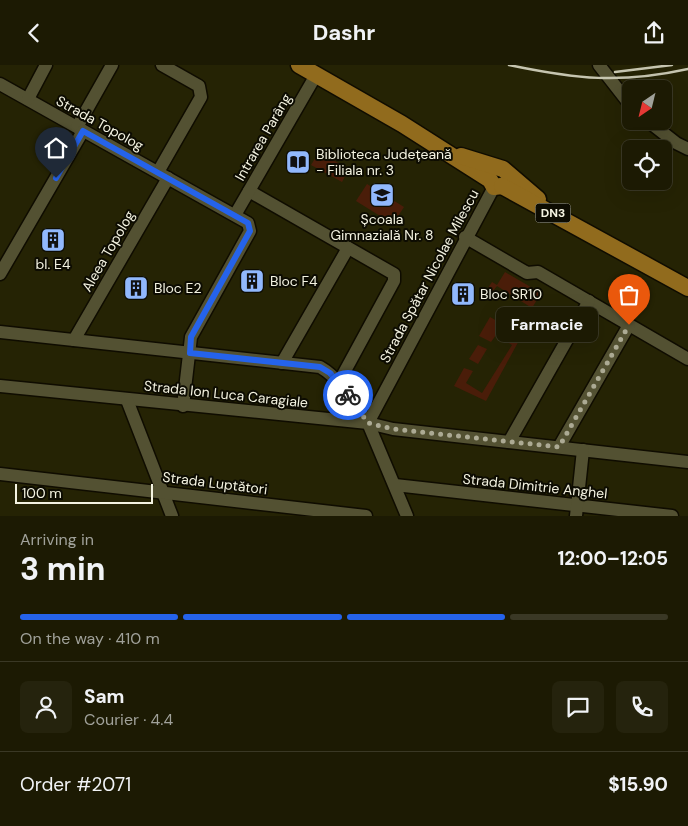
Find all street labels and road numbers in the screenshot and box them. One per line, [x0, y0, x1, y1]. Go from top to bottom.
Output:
street label: Intrarea Parâng [231, 90, 295, 184]
street label: Strada Topolog [53, 92, 147, 155]
street label: Strada Spătar Nicolae Milescu [376, 186, 482, 366]
road number: DN3 [536, 203, 570, 223]
street label: Aleea Topolog [78, 207, 139, 295]
street label: Strada Ion Luca Caragiale [143, 376, 309, 412]
street label: Strada Luptători [162, 468, 268, 498]
street label: Strada Dimitrie Anghel [462, 469, 608, 503]

